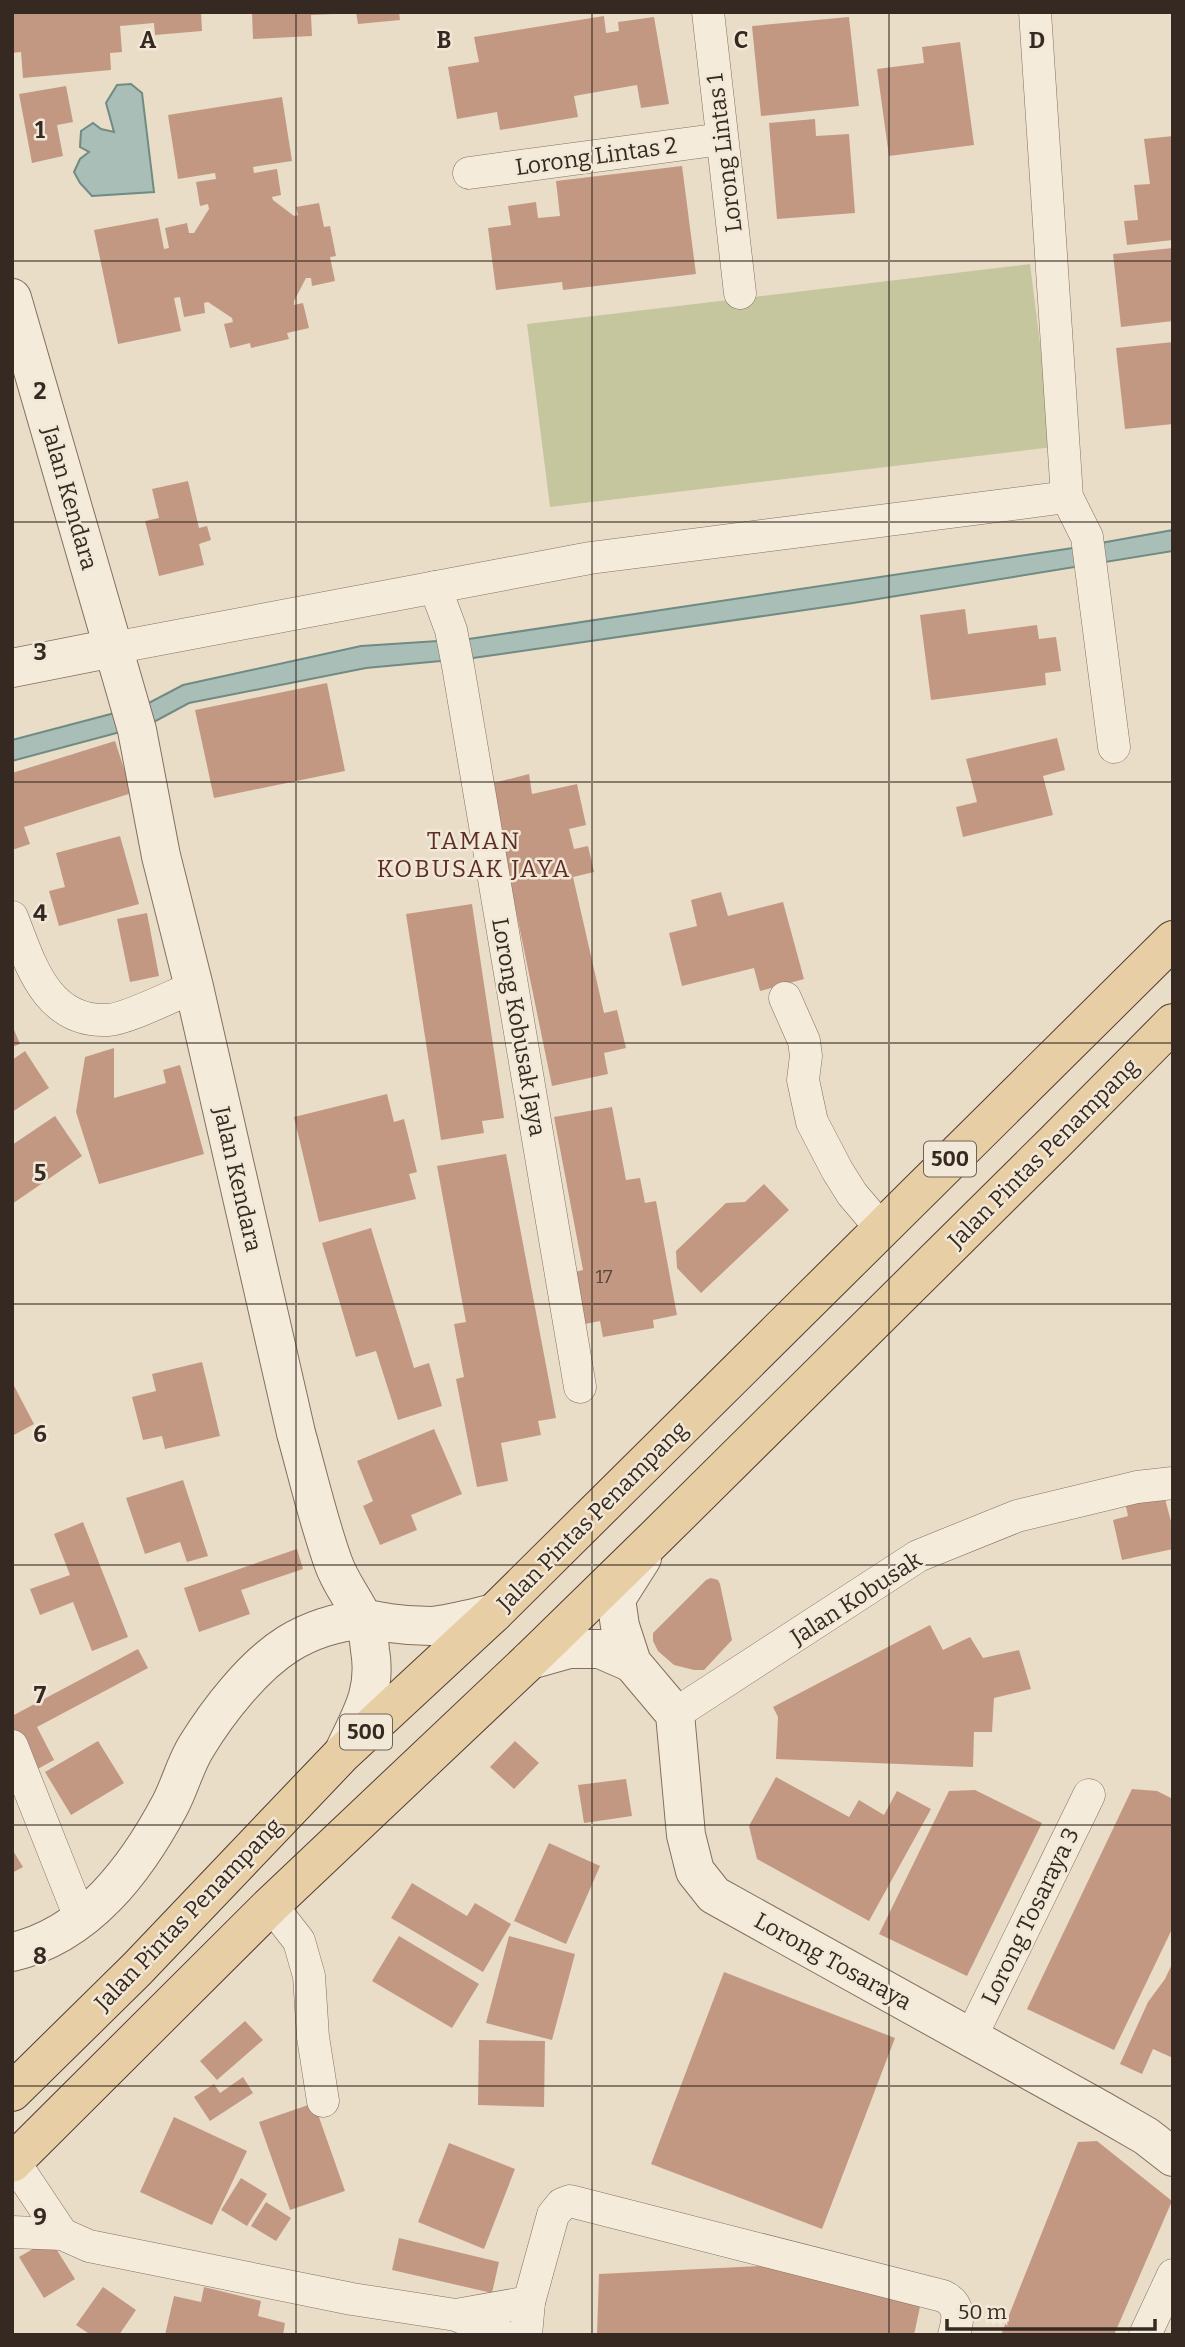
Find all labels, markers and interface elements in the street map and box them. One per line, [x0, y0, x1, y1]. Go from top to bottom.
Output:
text: A [140, 26, 157, 54]
text: B [437, 26, 451, 54]
text: C [734, 26, 748, 54]
text: D [1029, 26, 1045, 54]
street label: Lorong Lintas 1 [700, 71, 748, 234]
text: 1 [35, 116, 45, 144]
street label: Lorong Lintas 2 [513, 131, 679, 181]
text: 2 [34, 377, 47, 405]
street label: Jalan Kendara [36, 422, 104, 573]
text: 3 [33, 638, 47, 666]
district label: TAMAN KOBUSAK JAYA [377, 827, 571, 883]
text: 4 [33, 899, 47, 927]
street label: Lorong Kobusak Jaya [486, 916, 552, 1139]
street label: Jalan Pintas Penampang [941, 1052, 1144, 1255]
street label: Jalan Kendara [207, 1103, 268, 1255]
road number: 500 [924, 1142, 976, 1176]
text: 5 [34, 1159, 46, 1187]
house number: 17 [595, 1265, 613, 1288]
street label: Jalan Pintas Penampang [490, 1415, 693, 1618]
text: 6 [33, 1420, 47, 1448]
street label: Jalan Kobusak [784, 1545, 927, 1651]
text: 7 [34, 1681, 47, 1709]
road number: 500 [340, 1714, 392, 1750]
street label: Jalan Pintas Penampang [88, 1812, 288, 2017]
street label: Lorong Tosaraya 3 [975, 1823, 1085, 2009]
street label: Lorong Tosaraya [750, 1906, 917, 2016]
text: 8 [33, 1942, 47, 1970]
text: 9 [33, 2203, 47, 2231]
scale bar [947, 2288, 1155, 2332]
text: 50 m [958, 2299, 1007, 2325]

